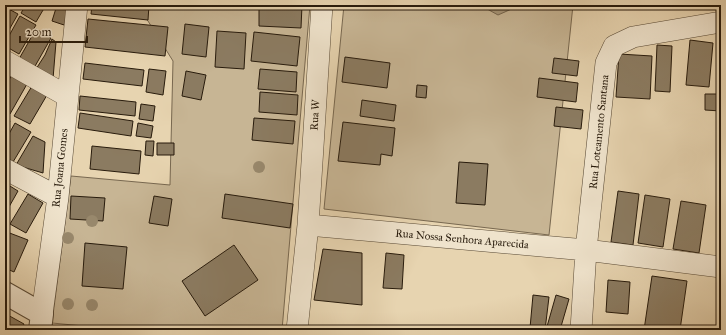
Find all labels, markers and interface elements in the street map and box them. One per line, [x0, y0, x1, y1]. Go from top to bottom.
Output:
scale bar [20, 18, 87, 44]
text: 20 m [26, 25, 52, 39]
street label: Rua Loteamento Santana [587, 74, 612, 190]
street label: Rua W [307, 99, 323, 131]
street label: Rua Joana Gomes [49, 128, 72, 208]
street label: Rua Nossa Senhora Aparecida [395, 227, 530, 251]

